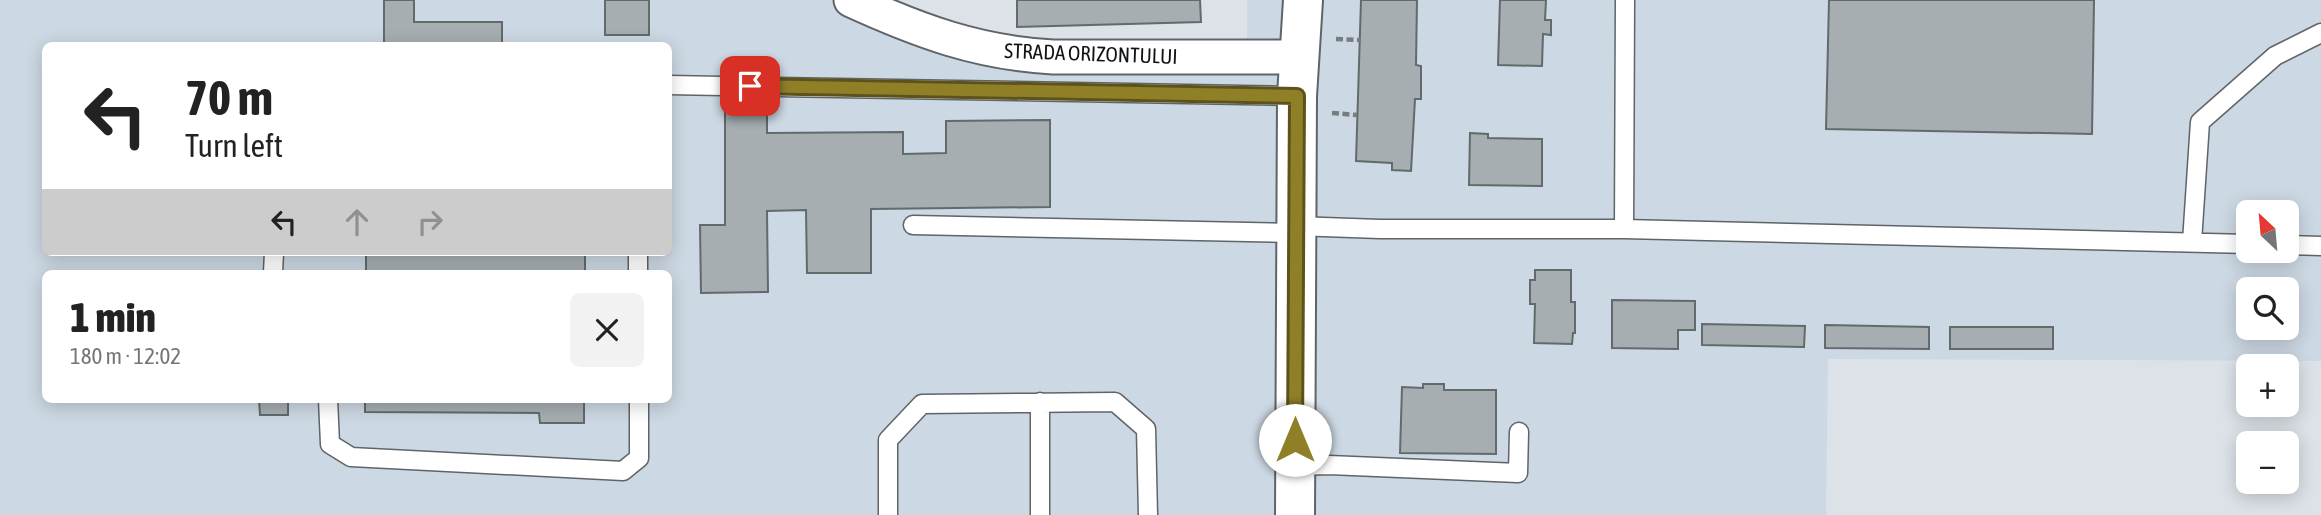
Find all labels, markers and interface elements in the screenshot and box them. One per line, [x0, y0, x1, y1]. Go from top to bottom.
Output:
street label: STRADA ORIZONTULUI [1004, 38, 1178, 68]
pin [720, 56, 780, 116]
icon: arrive [731, 67, 769, 105]
text: 70 m [185, 69, 273, 125]
icon: left [70, 70, 161, 161]
text: Turn left [185, 127, 283, 164]
north arrow [2236, 200, 2300, 262]
map controls [2236, 200, 2299, 494]
icon: left [265, 203, 303, 241]
icon: ahead [338, 203, 376, 241]
icon: right [411, 203, 449, 241]
button: search [2236, 277, 2299, 340]
text: 1 min [70, 293, 156, 341]
button: close [570, 293, 644, 367]
text: 180 m · 12:02 [70, 343, 181, 369]
button: + [2236, 354, 2299, 417]
position arrow [1258, 403, 1332, 477]
button: − [2236, 431, 2299, 494]

